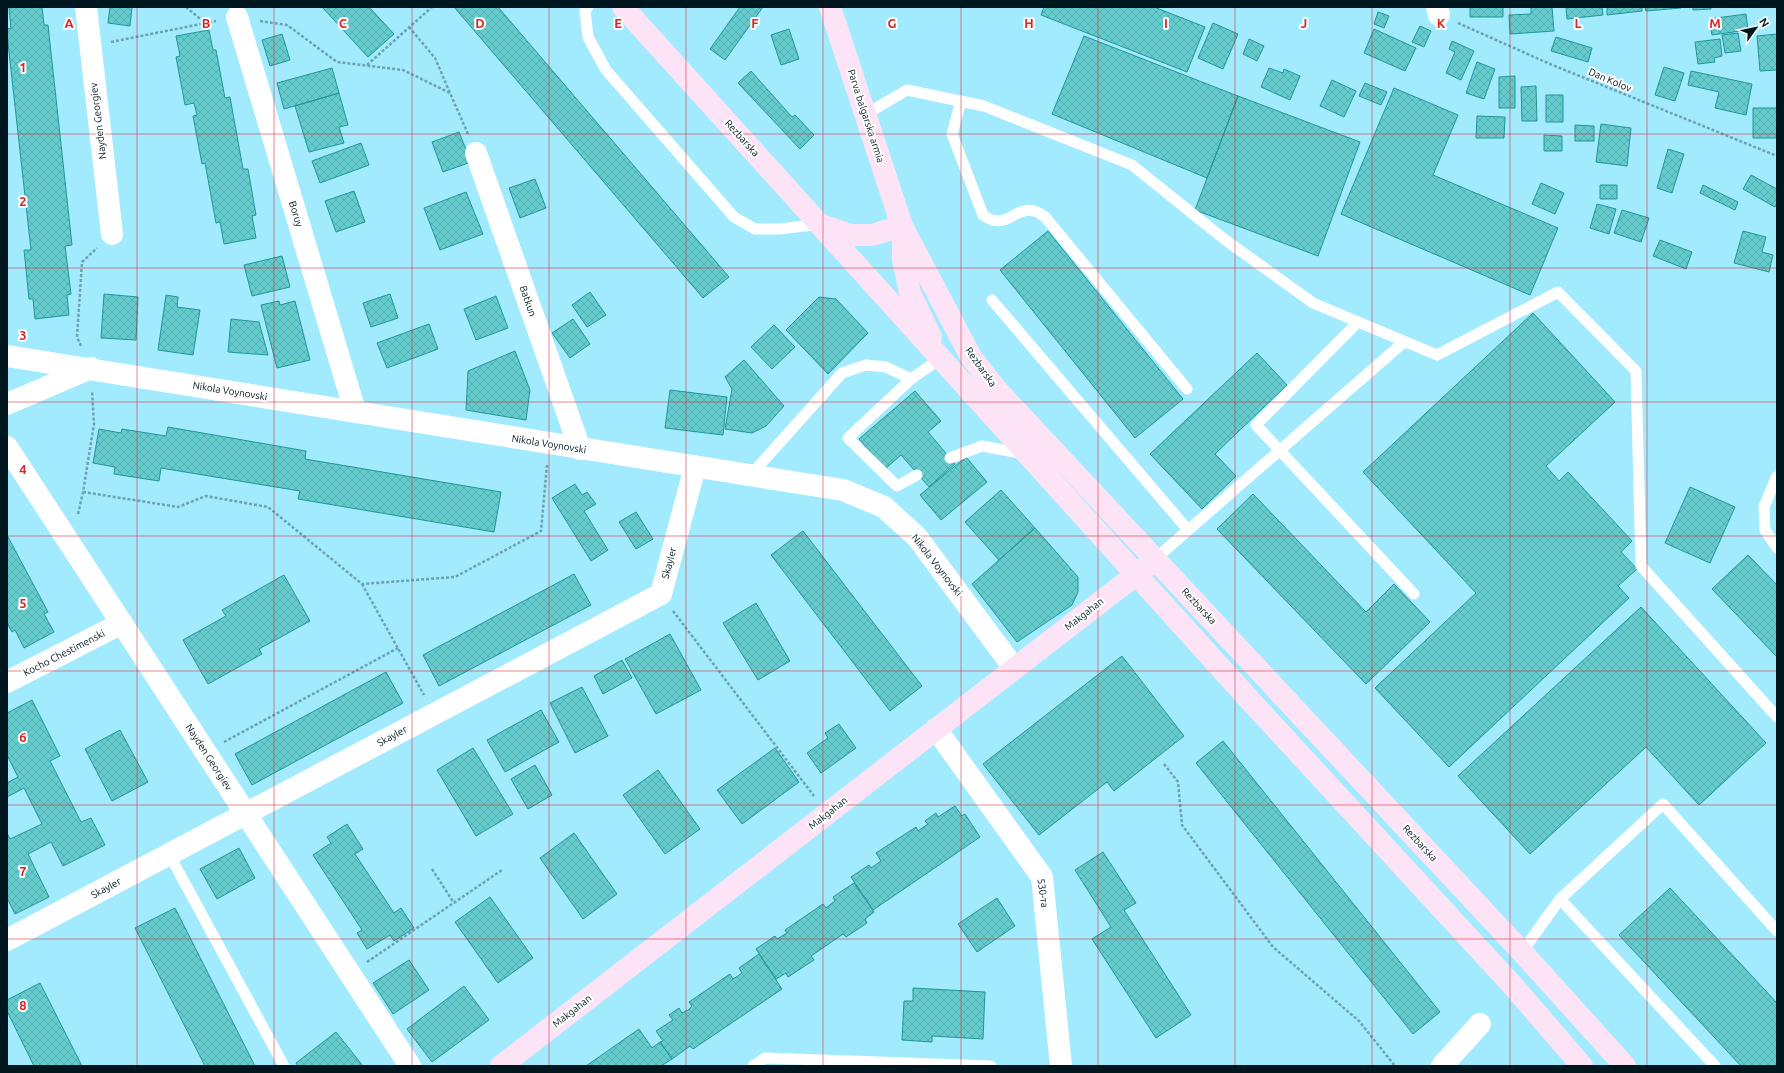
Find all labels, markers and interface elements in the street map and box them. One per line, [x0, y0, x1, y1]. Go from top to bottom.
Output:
north arrow [1736, 8, 1776, 48]
text: A [64, 16, 74, 30]
text: B [202, 16, 211, 30]
text: C [339, 16, 348, 30]
text: D [475, 16, 485, 30]
text: E [614, 16, 622, 30]
text: F [751, 16, 759, 30]
text: G [888, 16, 897, 30]
text: H [1024, 16, 1034, 30]
text: I [1164, 16, 1168, 30]
text: J [1301, 16, 1307, 30]
text: K [1437, 16, 1446, 30]
text: L [1574, 16, 1582, 30]
text: M [1709, 16, 1721, 30]
text: N [1757, 16, 1772, 29]
text: 1 [19, 60, 27, 74]
street label: Dan Kolov [1587, 66, 1633, 94]
street label: Parva balgarska armia [846, 68, 886, 164]
street label: Nayden Georgiev [88, 82, 108, 160]
street label: Rezbarska [723, 117, 761, 159]
text: 2 [19, 194, 27, 208]
street label: Boruy [287, 200, 305, 228]
street label: Batkun [518, 284, 538, 318]
text: 3 [19, 328, 27, 342]
street label: Rezbarska [963, 345, 999, 389]
street label: Nikola Voynovski [192, 380, 268, 402]
street label: Nikola Voynovski [511, 433, 587, 455]
text: 4 [19, 462, 27, 476]
street label: Nikola Voynovski [910, 532, 964, 598]
street label: Skayler [660, 546, 679, 580]
street label: Rezbarska [1179, 586, 1219, 626]
street label: Makgahan [1062, 595, 1106, 633]
text: 5 [19, 596, 27, 610]
street label: Kocho Chestimenski [21, 628, 107, 678]
street label: Nayden Georgiev [183, 722, 235, 792]
street label: Skayler [375, 723, 409, 748]
text: 6 [19, 730, 27, 744]
street label: Makgahan [806, 794, 850, 832]
street label: Rezbarska [1400, 823, 1440, 863]
text: 7 [19, 864, 27, 878]
street label: Skayler [89, 875, 123, 900]
street label: 530-та [1036, 878, 1050, 908]
street label: Makgahan [550, 992, 594, 1030]
text: 8 [19, 998, 27, 1012]

